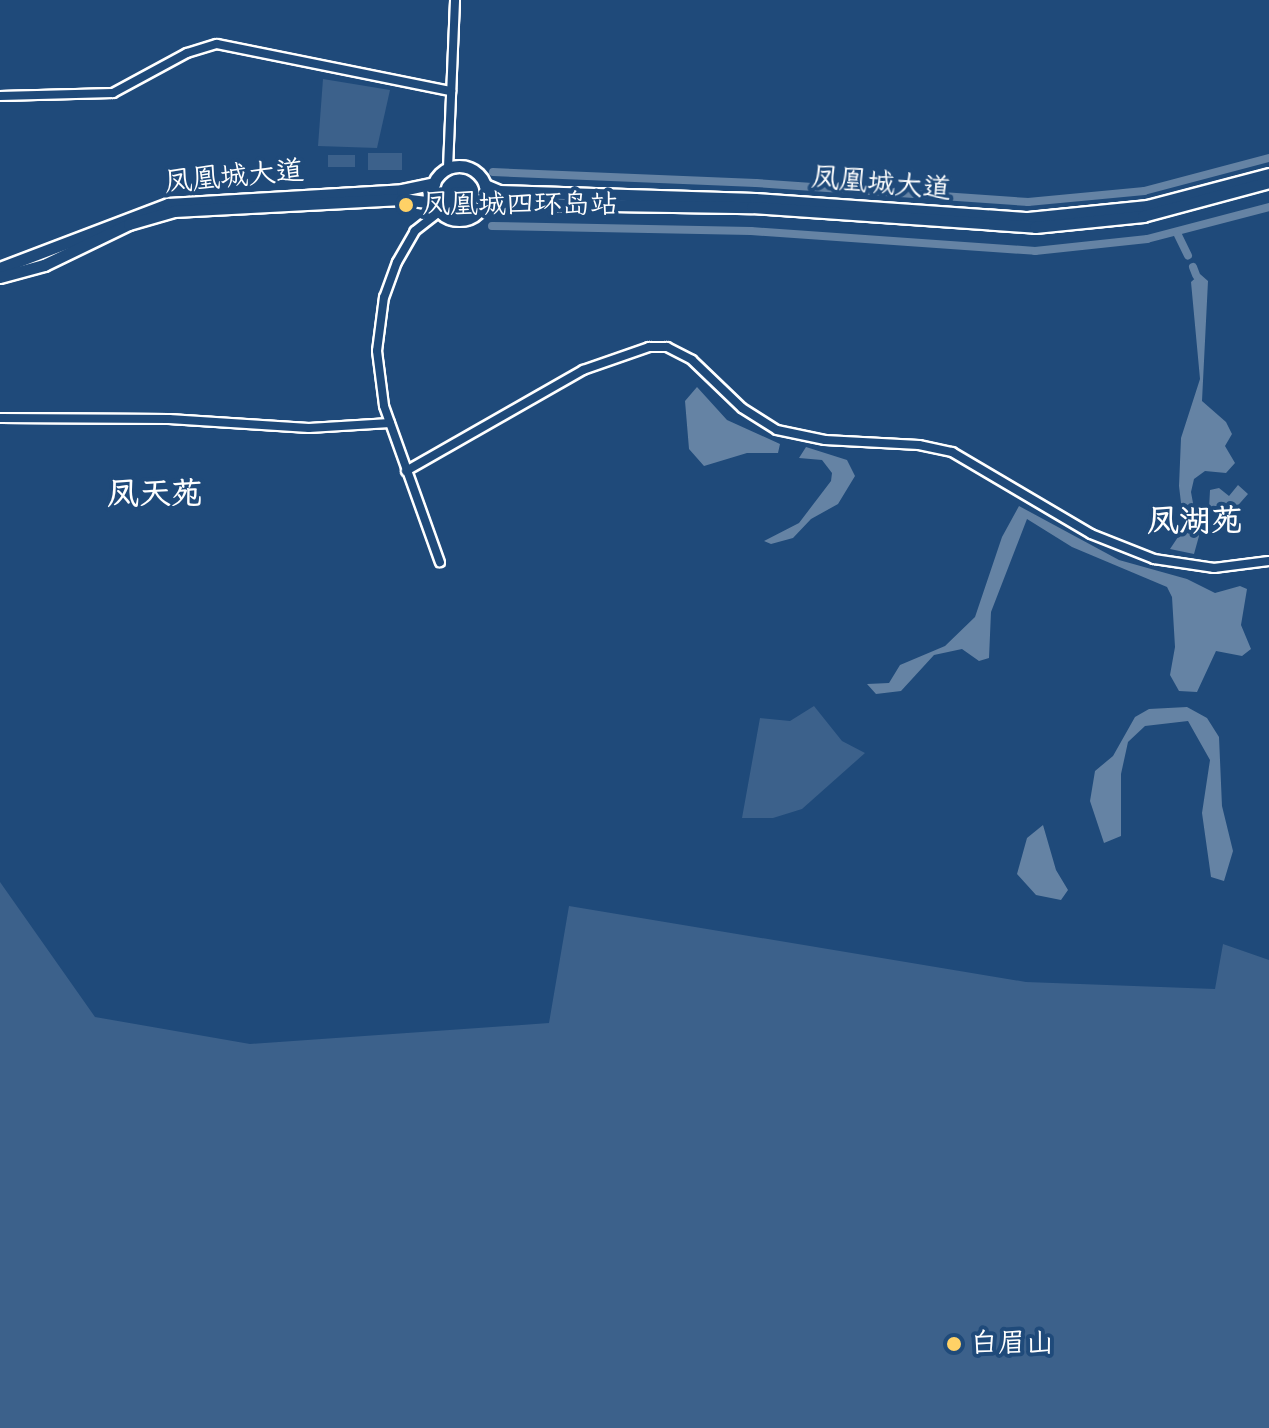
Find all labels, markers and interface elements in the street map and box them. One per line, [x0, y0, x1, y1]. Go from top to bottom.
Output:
street label: 凤凰城大道 [163, 154, 305, 200]
street label: 凤凰城大道 [810, 161, 952, 207]
place label: 凤凰城四环岛站 [422, 188, 618, 222]
marker: 凤凰城四环岛站 [397, 196, 415, 214]
district label: 凤天苑 [107, 475, 203, 513]
district label: 凤湖苑 [1147, 502, 1243, 540]
place label: 白眉山 [970, 1327, 1054, 1361]
marker: 白眉山 [945, 1335, 963, 1353]

